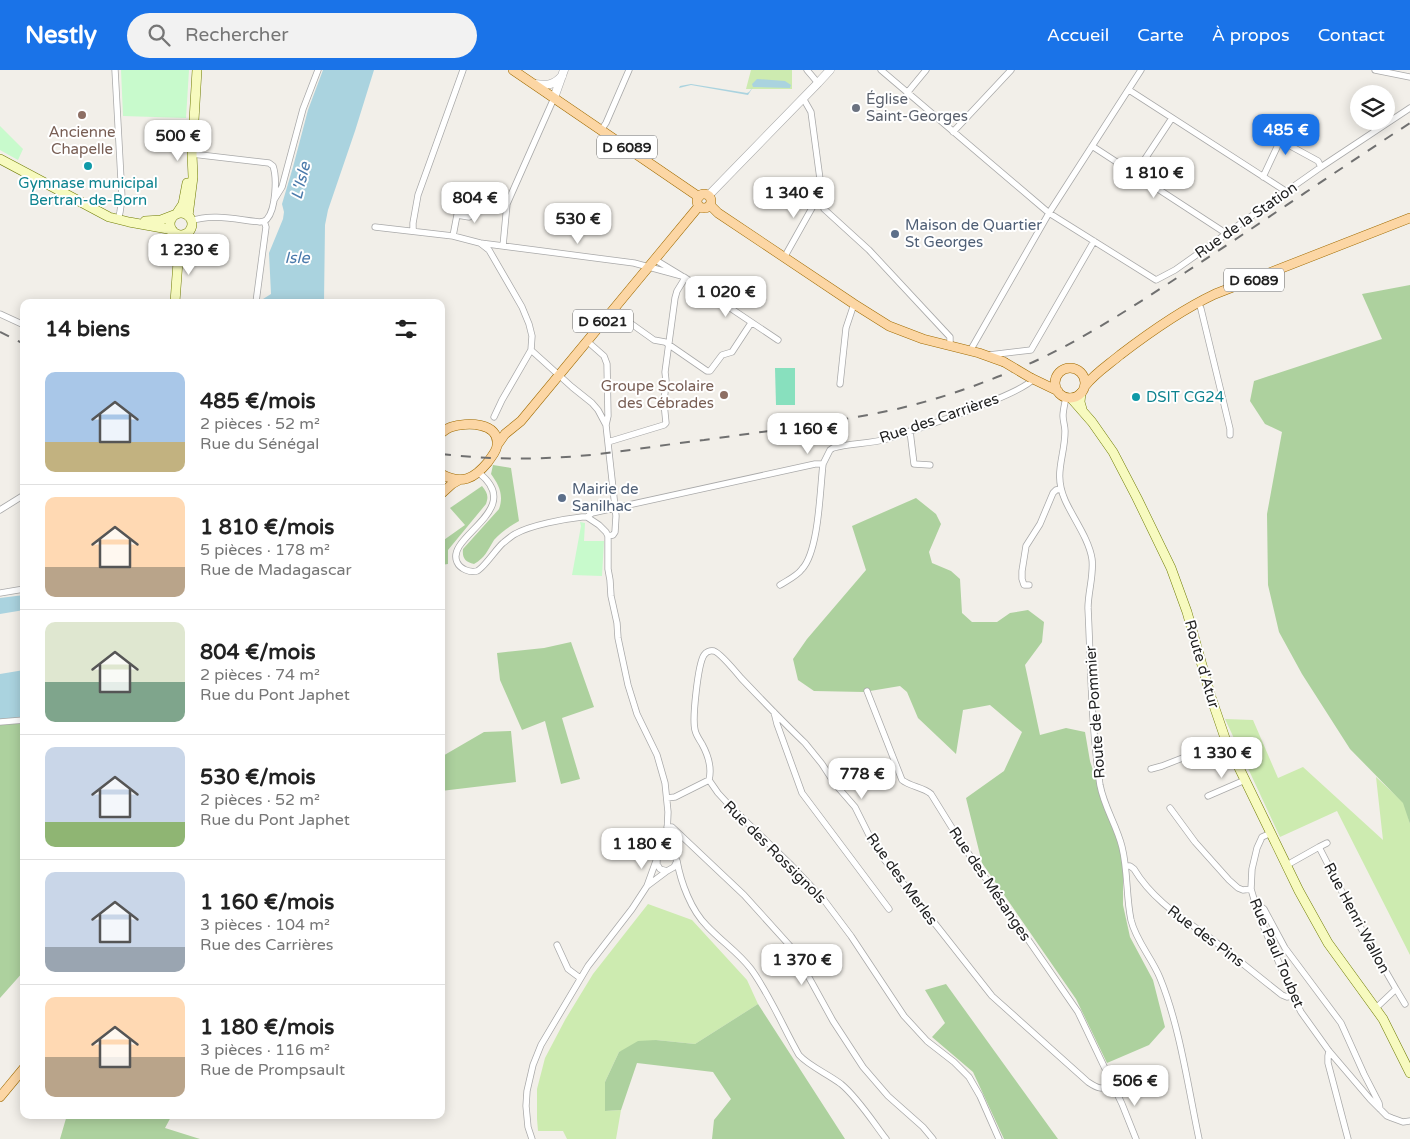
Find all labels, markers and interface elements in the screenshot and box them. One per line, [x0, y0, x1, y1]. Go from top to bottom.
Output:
search box [127, 13, 477, 58]
text: Nestly [25, 21, 97, 50]
icon: search [145, 21, 173, 49]
text: Rechercher [185, 24, 288, 46]
text: Accueil [1047, 24, 1109, 46]
text: Carte [1137, 24, 1184, 46]
text: À propos [1212, 24, 1290, 46]
text: Contact [1318, 24, 1385, 46]
map controls [1350, 85, 1395, 130]
button: layers [1350, 85, 1395, 130]
place label: Église Saint-Georges [866, 90, 968, 125]
marker: Église Saint-Georges [850, 102, 862, 114]
marker: Ancienne Chapelle [76, 109, 88, 121]
pin: 485 € [1251, 114, 1321, 156]
pin: 500 € [143, 119, 213, 162]
text: 485 € [1263, 120, 1309, 140]
place label: Ancienne Chapelle [48, 123, 116, 158]
text: 500 € [155, 126, 201, 146]
road number: D 6089 [597, 136, 657, 158]
pin: 1 810 € [1108, 156, 1200, 199]
water label: L'Isle [287, 159, 316, 202]
marker: Gymnase municipal Bertran-de-Born [82, 160, 94, 172]
text: 1 810 € [1124, 163, 1184, 183]
place label: Gymnase municipal Bertran-de-Born [18, 174, 158, 209]
pin: 1 340 € [748, 176, 840, 219]
street label: Rue de la Station [1191, 178, 1301, 262]
pin: 804 € [440, 182, 510, 224]
text: 1 340 € [764, 183, 824, 203]
text: 804 € [452, 188, 498, 208]
pin: 530 € [543, 202, 613, 245]
text: 530 € [555, 209, 601, 229]
place label: Maison de Quartier St Georges [905, 216, 1042, 251]
marker: Maison de Quartier St Georges [889, 228, 901, 240]
pin: 1 230 € [143, 234, 235, 276]
text: 1 230 € [159, 240, 219, 260]
water label: Isle [284, 248, 310, 268]
road number: D 6089 [1224, 268, 1284, 292]
pin: 1 020 € [680, 276, 772, 318]
text: 1 020 € [696, 282, 756, 302]
road number: D 6021 [573, 310, 633, 332]
icon: filters [392, 315, 420, 343]
text: 14 biens [45, 317, 130, 342]
place label: Groupe Scolaire des Cébrades [601, 377, 714, 412]
place label: DSIT CG24 [1146, 388, 1224, 406]
text: 485 €/mois [200, 389, 316, 414]
marker: Groupe Scolaire des Cébrades [718, 389, 730, 401]
street label: Rue des Carrières [877, 389, 1001, 447]
marker: DSIT CG24 [1130, 391, 1142, 403]
icon: home [85, 392, 145, 452]
pin: 1 160 € [762, 412, 854, 455]
text: 2 pièces · 52 m² [200, 414, 320, 434]
text: 1 160 € [778, 419, 838, 439]
text: Rue du Sénégal [200, 434, 319, 454]
place label: Mairie de Sanilhac [572, 480, 638, 515]
marker: Mairie de Sanilhac [556, 492, 568, 504]
text: 1 810 €/mois [200, 515, 334, 540]
icon: home [85, 517, 145, 577]
text: 5 pièces · 178 m² [200, 540, 330, 560]
text: Rue de Madagascar [200, 560, 352, 580]
street label: Route d'Atur [1181, 618, 1223, 711]
text: 804 €/mois [200, 640, 316, 665]
icon: home [85, 642, 145, 702]
street label: Route de Pommier [1081, 645, 1109, 779]
text: 2 pièces · 74 m² [200, 665, 320, 685]
text: Rue du Pont Japhet [200, 685, 350, 705]
pin: 1 330 € [1176, 736, 1268, 779]
text: 1 330 € [1192, 743, 1252, 763]
pin: 778 € [827, 758, 897, 800]
text: 778 € [839, 764, 885, 784]
text: 530 €/mois [200, 765, 316, 790]
icon: home [85, 767, 145, 827]
text: 2 pièces · 52 m² [200, 790, 320, 810]
street label: Rue des Rossignols [720, 797, 830, 907]
text: Rue du Pont Japhet [200, 810, 350, 830]
street label: Rue des Mésanges [945, 823, 1035, 945]
pin: 1 180 € [596, 828, 688, 870]
street label: Rue des Merles [863, 830, 941, 928]
text: 1 180 € [612, 834, 672, 854]
street label: Rue Henri Wallon [1320, 859, 1394, 977]
text: 1 160 €/mois [200, 890, 334, 915]
icon: home [85, 892, 145, 952]
street label: Rue Paul Toubet [1246, 896, 1308, 1011]
street label: Rue des Pins [1164, 901, 1248, 971]
text: 3 pièces · 104 m² [200, 915, 330, 935]
text: Rue des Carrières [200, 935, 333, 955]
pin: 1 370 € [756, 944, 848, 986]
text: 1 370 € [772, 950, 832, 970]
text: 1 180 €/mois [200, 1015, 334, 1040]
icon: home [85, 1017, 145, 1077]
text: 3 pièces · 116 m² [200, 1040, 330, 1060]
text: Rue de Prompsault [200, 1060, 345, 1080]
pin: 506 € [1100, 1064, 1170, 1107]
text: 506 € [1112, 1071, 1158, 1091]

